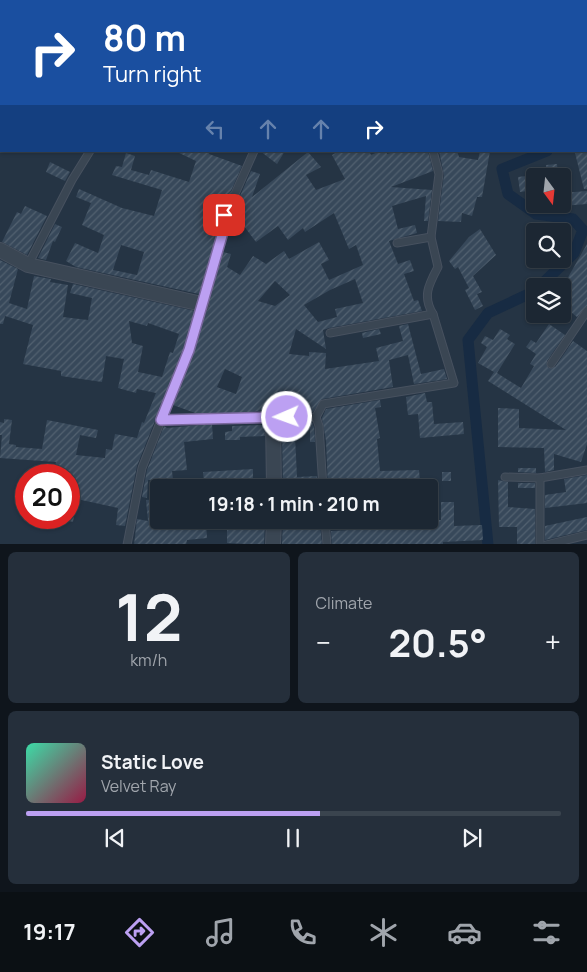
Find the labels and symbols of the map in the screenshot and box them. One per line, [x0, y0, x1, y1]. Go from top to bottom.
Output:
north arrow [526, 168, 571, 212]
pin [203, 194, 245, 236]
position arrow [260, 390, 312, 442]
speed limit sign: 20 [15, 464, 80, 529]

